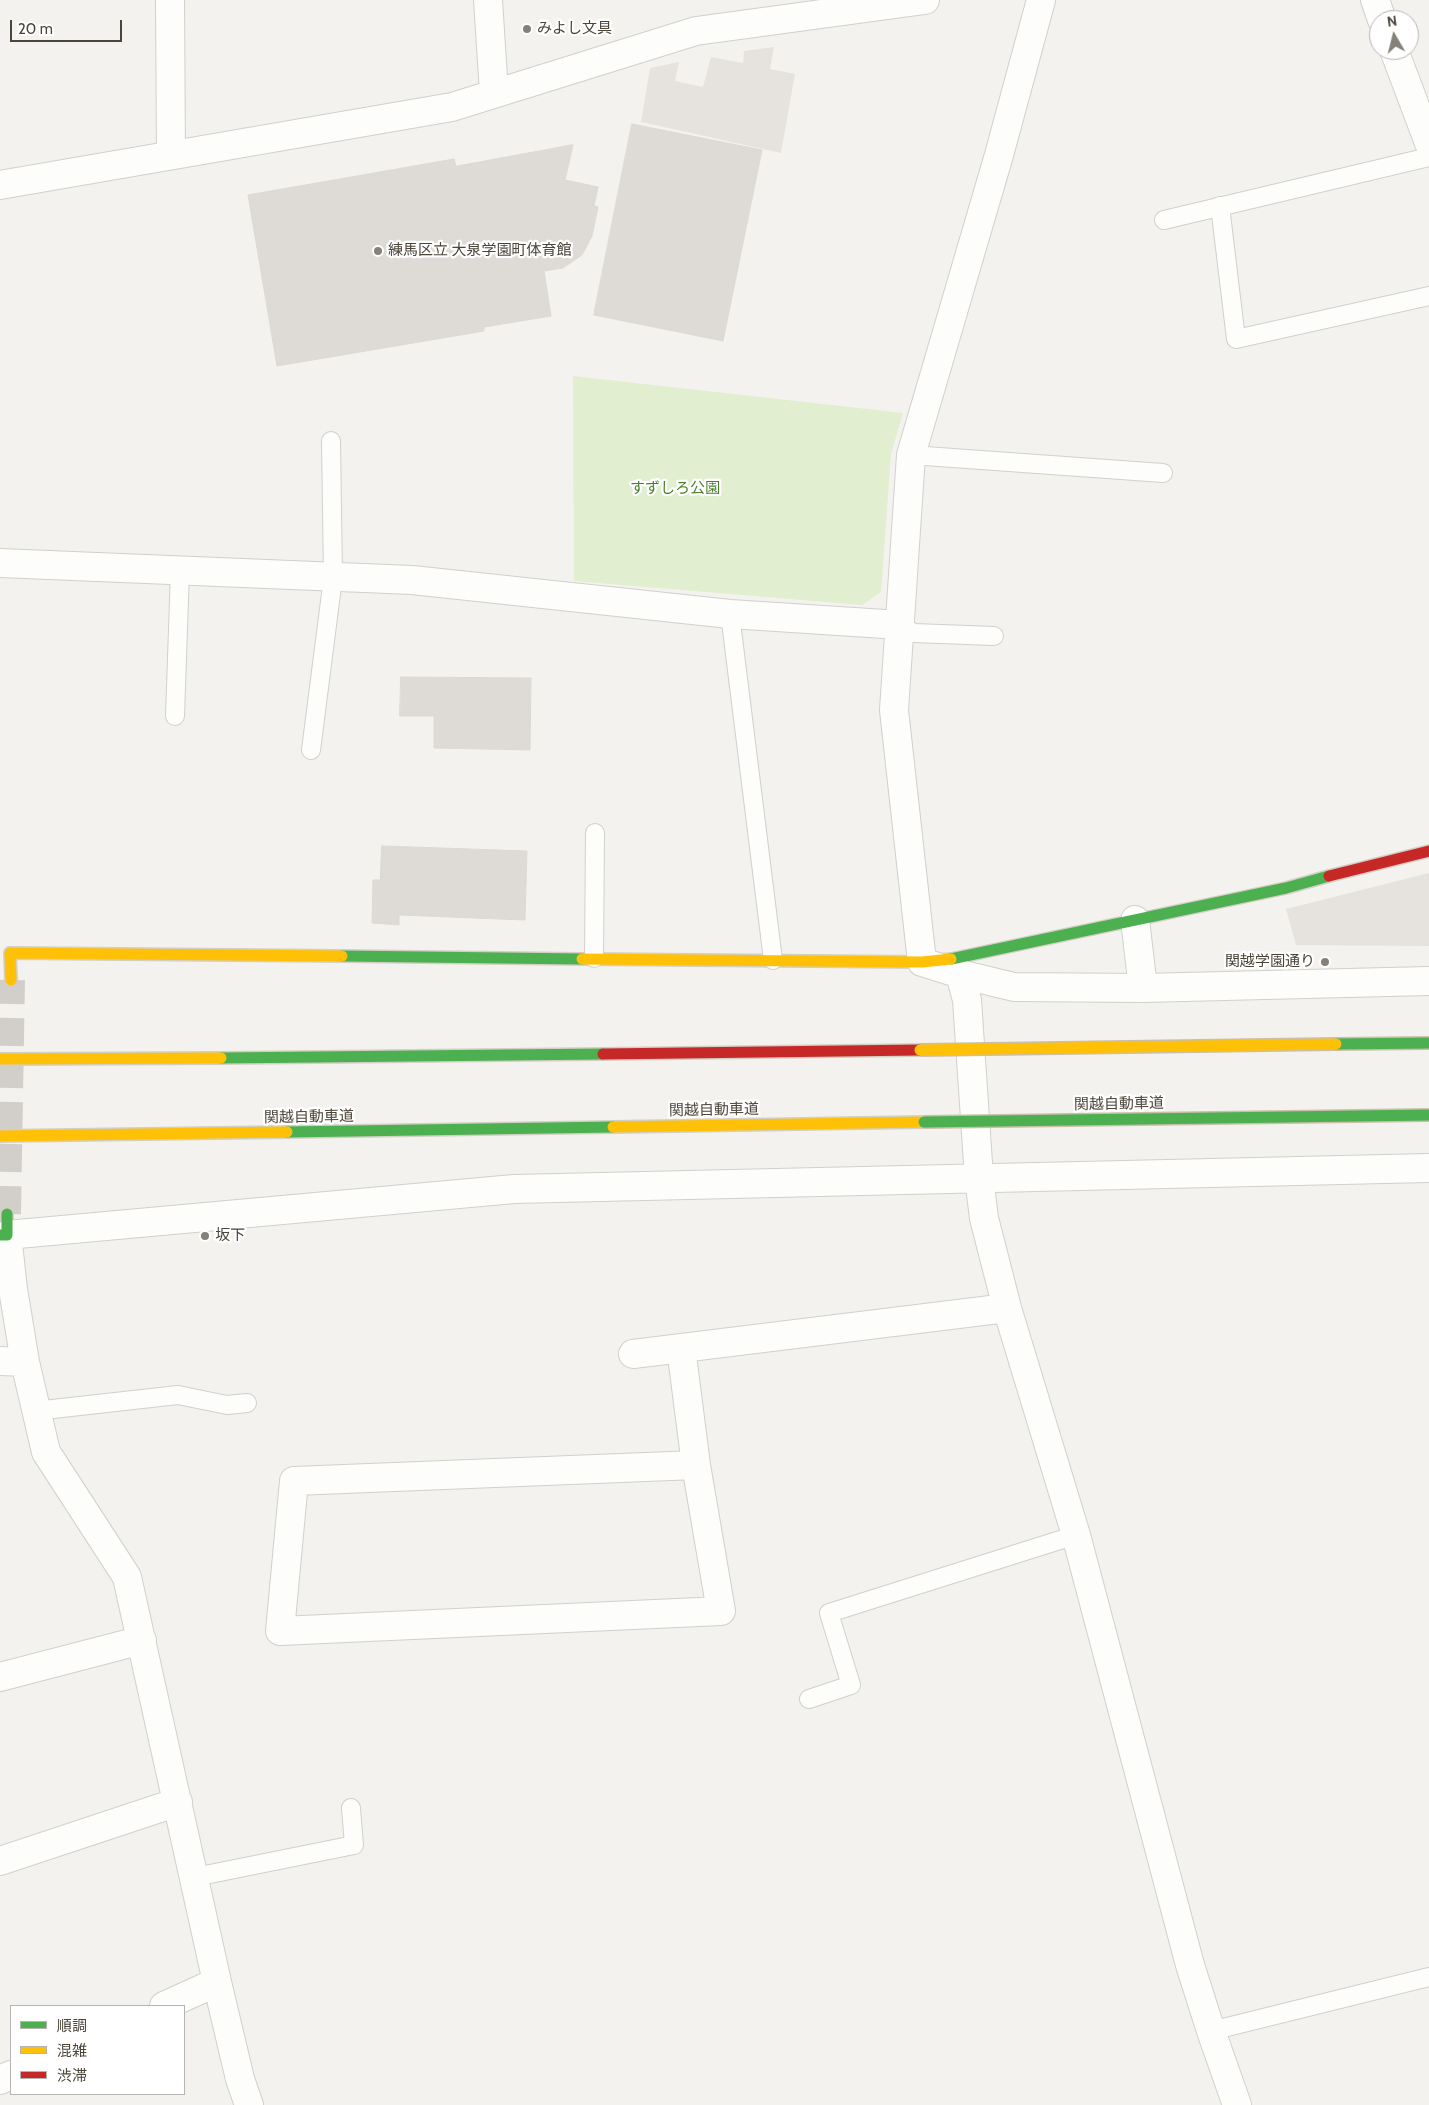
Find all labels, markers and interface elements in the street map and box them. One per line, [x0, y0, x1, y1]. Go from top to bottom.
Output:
scale bar [12, 10, 125, 42]
north arrow [1369, 10, 1419, 60]
text: N [1386, 12, 1398, 31]
text: 20 m [18, 20, 53, 38]
place label: みよし文具 [537, 20, 612, 38]
marker: みよし文具 [521, 23, 533, 35]
place label: 練馬区立 大泉学園町体育館 [388, 242, 571, 260]
marker: 練馬区立 大泉学園町体育館 [372, 245, 384, 257]
park label: すずしろ公園 [630, 480, 720, 498]
place label: 関越学園通り [1225, 953, 1315, 971]
marker: 関越学園通り [1319, 956, 1331, 968]
street label: 関越自動車道 [1074, 1094, 1164, 1114]
street label: 関越自動車道 [669, 1100, 759, 1120]
street label: 関越自動車道 [264, 1107, 354, 1127]
place label: 坂下 [215, 1227, 245, 1245]
marker: 坂下 [199, 1230, 211, 1242]
legend [10, 2005, 185, 2095]
text: 順調 [57, 2017, 87, 2035]
text: 混雑 [57, 2042, 87, 2060]
text: 渋滞 [57, 2067, 87, 2085]

